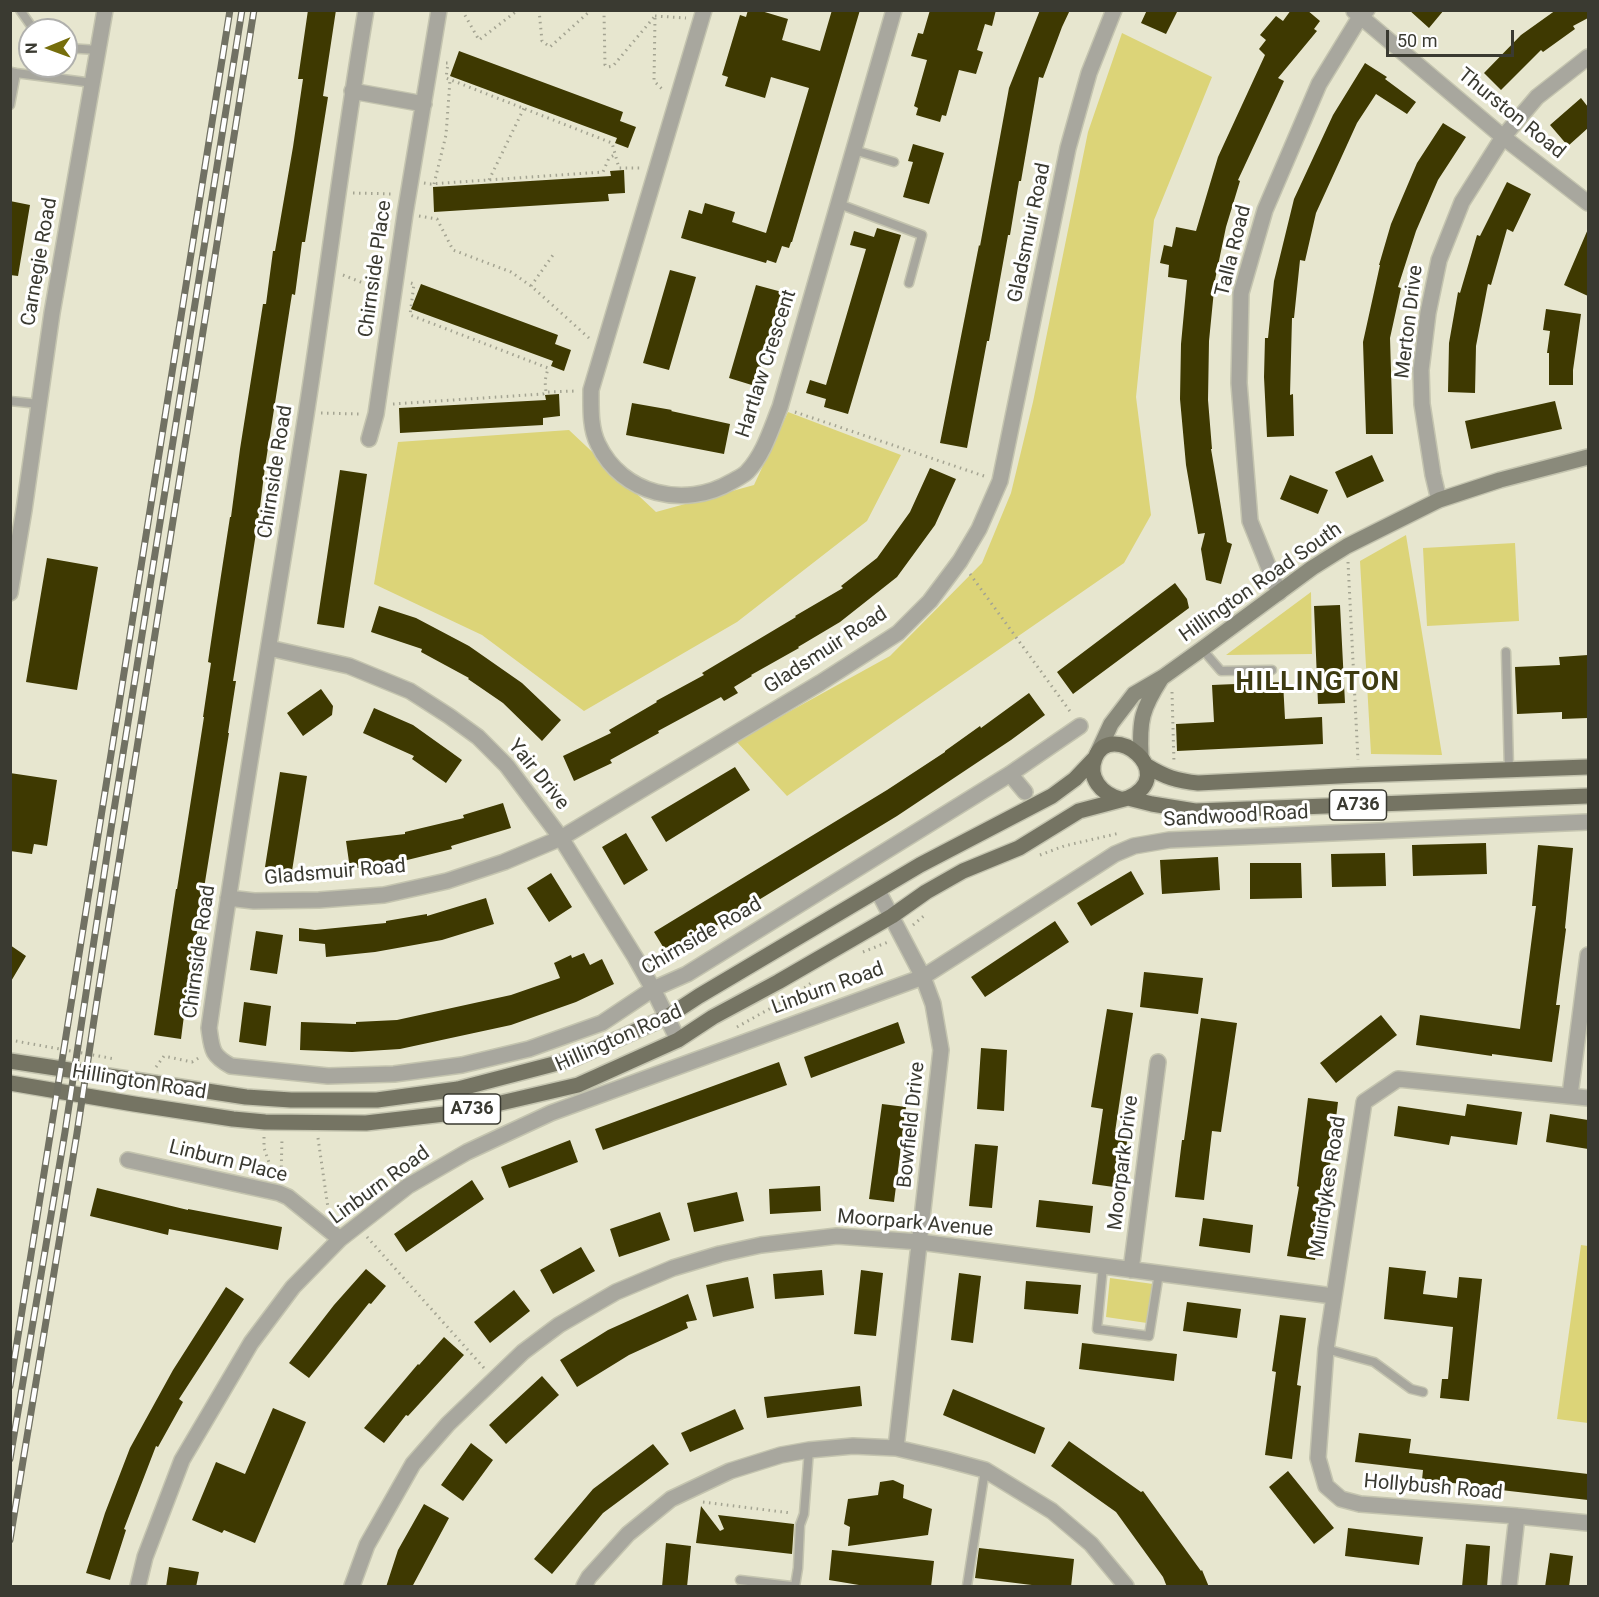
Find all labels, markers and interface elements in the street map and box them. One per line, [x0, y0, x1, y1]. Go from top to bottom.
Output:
north arrow [18, 18, 78, 78]
scale bar [1389, 18, 1516, 56]
text: 50 m [1397, 30, 1437, 51]
text: N [22, 42, 41, 54]
street label: Thurston Road [1453, 64, 1569, 164]
street label: Gladsmuir Road [1003, 161, 1057, 305]
street label: Carnegie Road [17, 196, 63, 328]
street label: Chirnside Place [355, 199, 397, 339]
street label: Talla Road [1211, 203, 1257, 299]
street label: Merton Drive [1391, 264, 1429, 380]
street label: Hartlaw Crescent [732, 287, 802, 441]
street label: Chirnside Road [254, 404, 298, 540]
street label: Hillington Road South [1175, 518, 1347, 648]
street label: Gladsmuir Road [760, 602, 892, 700]
district label: HILLINGTON [1236, 667, 1400, 699]
street label: Yair Drive [502, 735, 574, 815]
road number: A736 [1330, 790, 1386, 820]
street label: Sandwood Road [1163, 801, 1309, 833]
street label: Gladsmuir Road [263, 855, 407, 891]
street label: Chirnside Road [179, 884, 221, 1020]
street label: Chirnside Road [638, 893, 766, 981]
street label: Linburn Road [769, 958, 887, 1020]
street label: Hillington Road [552, 1000, 686, 1078]
street label: Hillington Road [70, 1061, 208, 1105]
street label: Bowfield Drive [893, 1061, 931, 1189]
road number: A736 [444, 1094, 500, 1124]
street label: Moorpark Drive [1104, 1094, 1144, 1232]
street label: Muirdykes Road [1306, 1115, 1352, 1259]
street label: Linburn Place [166, 1136, 290, 1188]
street label: Linburn Road [325, 1142, 435, 1230]
street label: Moorpark Avenue [836, 1205, 994, 1243]
street label: Hollybush Road [1363, 1470, 1503, 1506]

